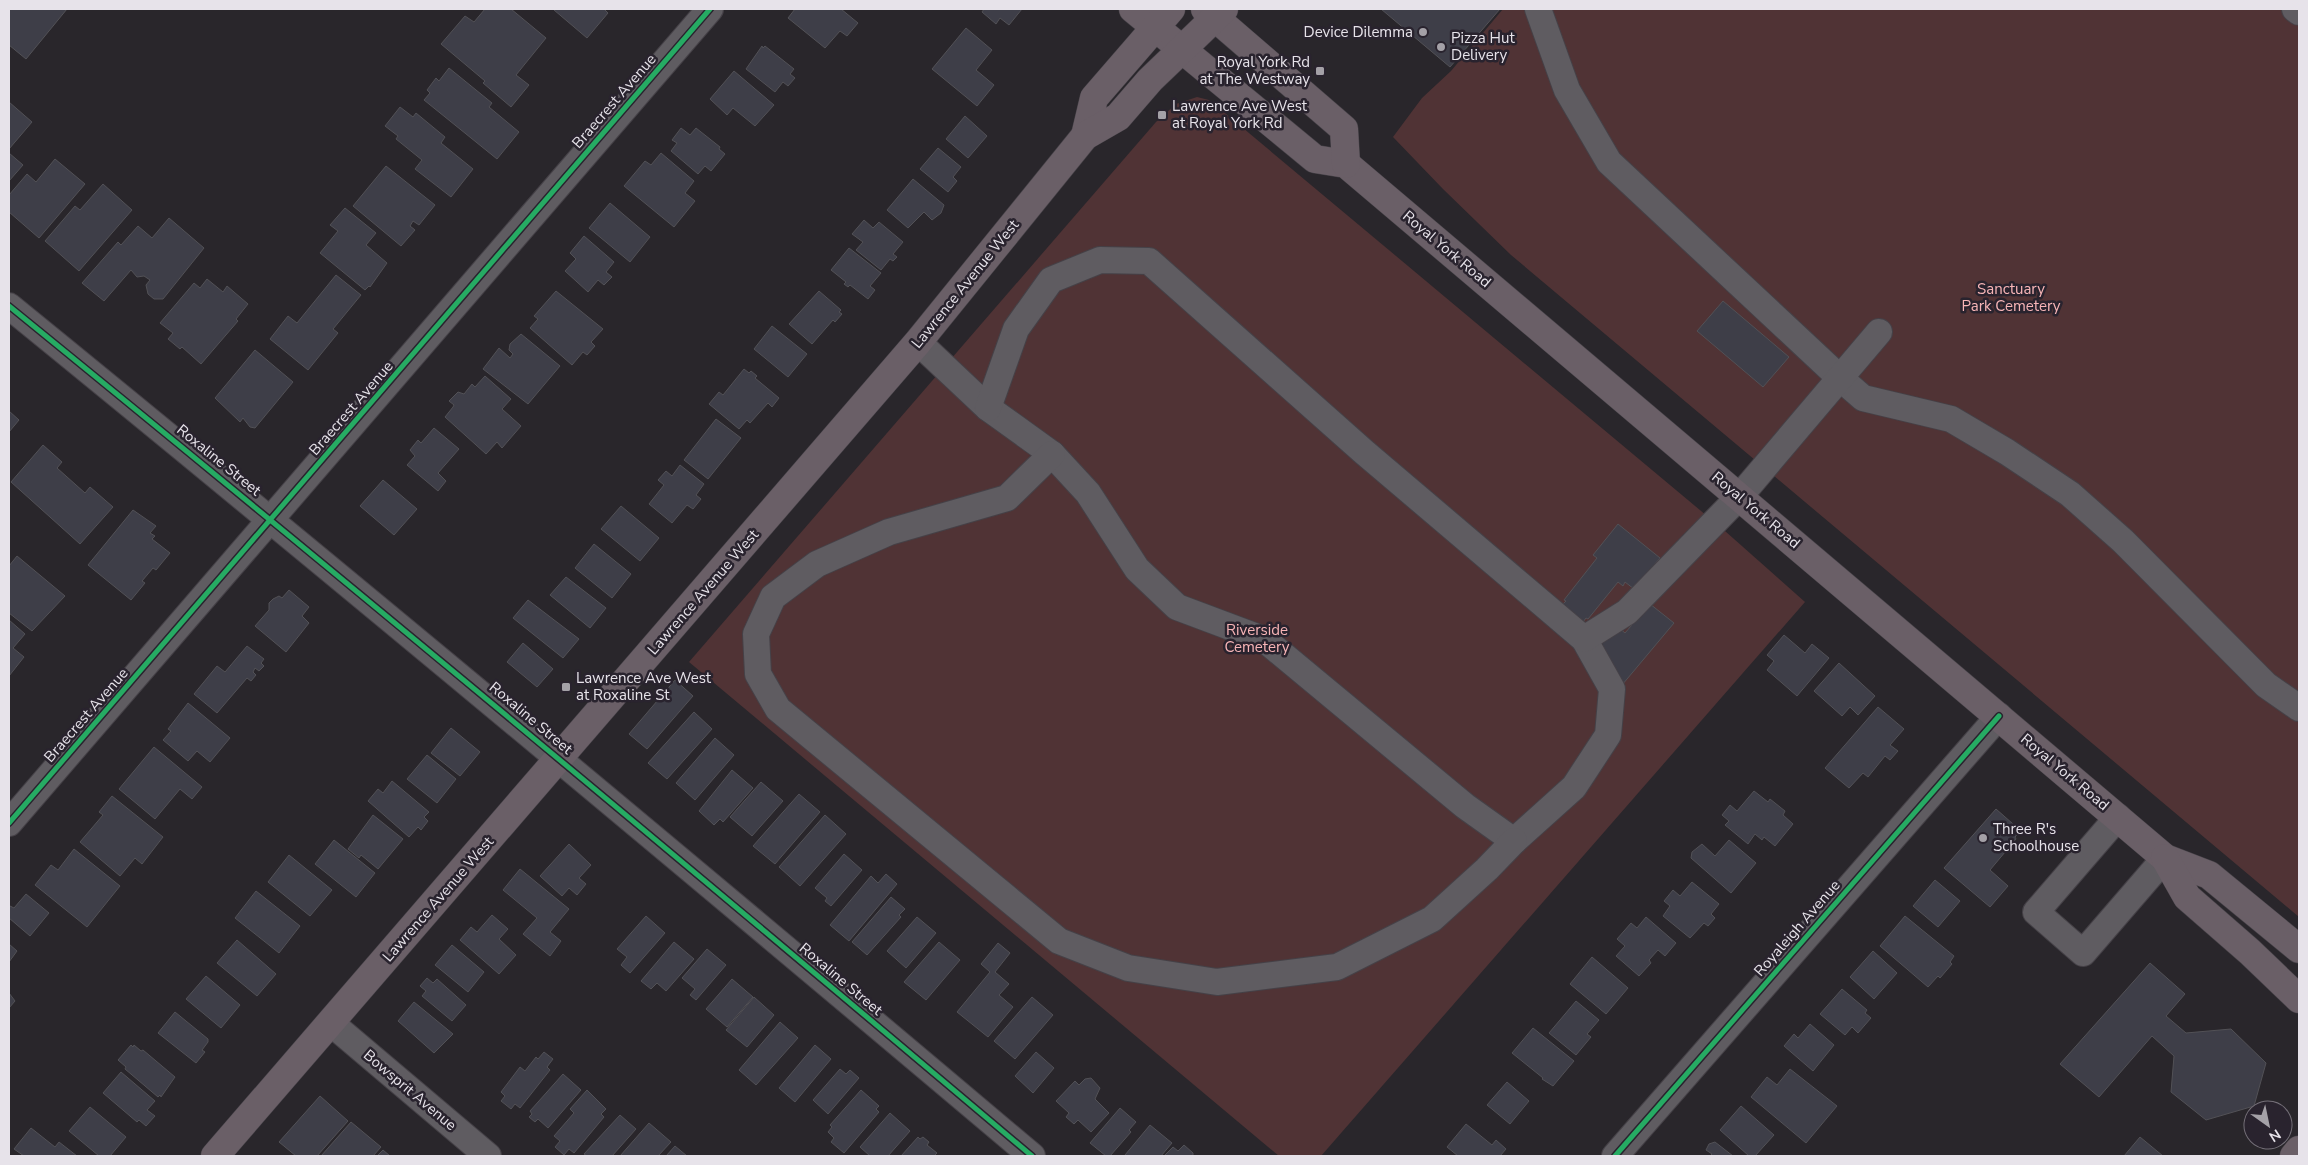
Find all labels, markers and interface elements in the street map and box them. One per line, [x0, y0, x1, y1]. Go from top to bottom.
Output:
place label: Device Dilemma [1304, 22, 1413, 42]
marker: Device Dilemma [1417, 26, 1429, 38]
place label: Pizza Hut Delivery [1451, 28, 1515, 65]
marker: Pizza Hut Delivery [1435, 41, 1447, 53]
street label: Braecrest Avenue [567, 50, 661, 152]
place label: Royal York Rd at The Westway [1199, 52, 1310, 89]
marker: Royal York Rd at The Westway [1314, 65, 1326, 77]
place label: Lawrence Ave West at Royal York Rd [1172, 96, 1308, 133]
marker: Lawrence Ave West at Royal York Rd [1156, 109, 1168, 121]
street label: Royal York Road [1399, 206, 1495, 292]
street label: Lawrence Avenue West [907, 215, 1024, 352]
park label: Sanctuary Park Cemetery [1962, 279, 2061, 316]
street label: Braecrest Avenue [304, 357, 398, 459]
street label: Roxaline Street [173, 420, 266, 501]
street label: Royal York Road [1708, 467, 1804, 553]
street label: Lawrence Avenue West [643, 525, 764, 659]
park label: Riverside Cemetery [1224, 620, 1290, 657]
street label: Braecrest Avenue [39, 664, 133, 766]
place label: Lawrence Ave West at Roxaline St [576, 668, 712, 705]
street label: Roxaline Street [485, 677, 577, 759]
marker: Lawrence Ave West at Roxaline St [560, 681, 572, 693]
street label: Royal York Road [2017, 729, 2113, 815]
place label: Three R's Schoolhouse [1993, 819, 2079, 856]
street label: Lawrence Avenue West [378, 832, 499, 966]
marker: Three R's Schoolhouse [1977, 832, 1989, 844]
street label: Royaleigh Avenue [1750, 876, 1844, 980]
street label: Roxaline Street [795, 938, 887, 1020]
street label: Bowsprit Avenue [359, 1045, 461, 1135]
north arrow [2243, 1100, 2293, 1150]
text: N [2265, 1125, 2284, 1146]

